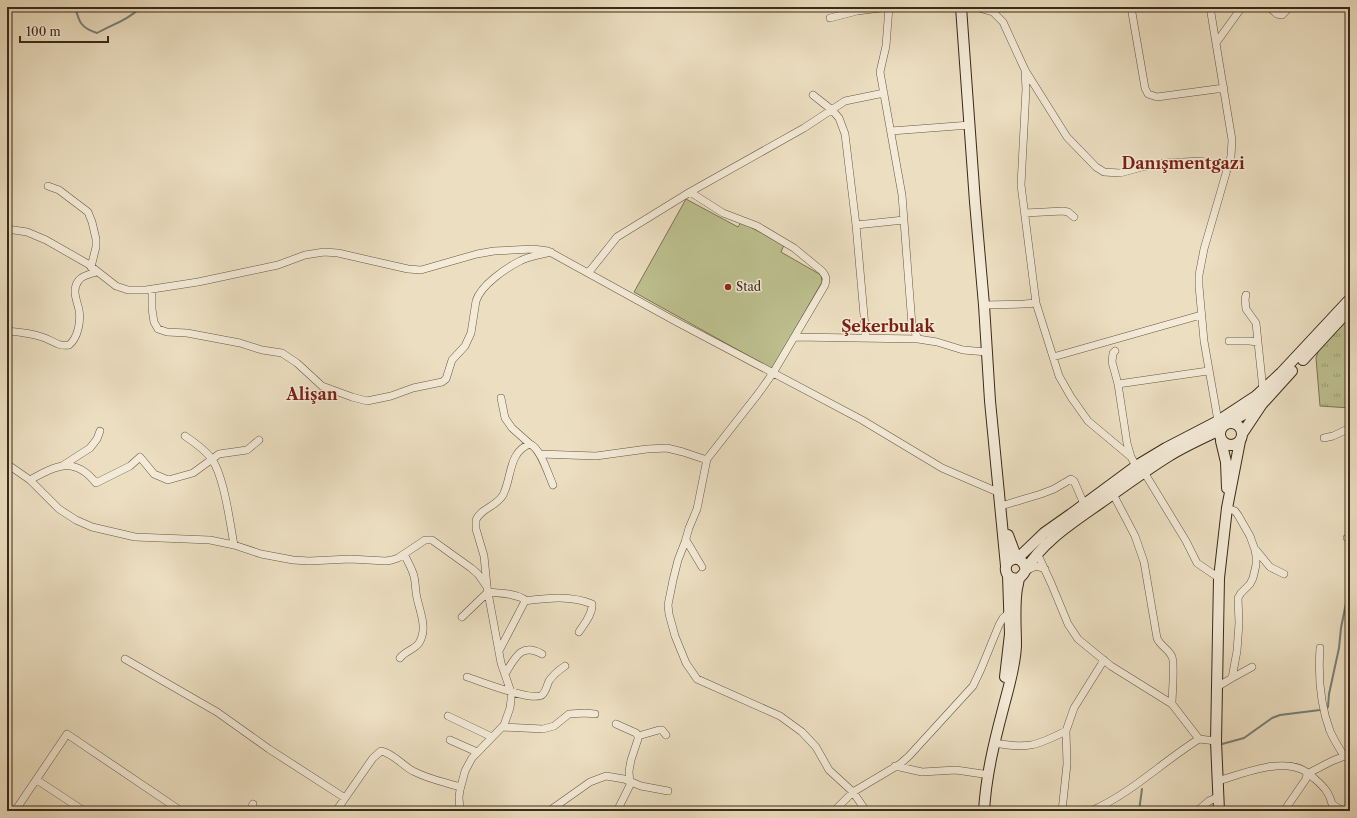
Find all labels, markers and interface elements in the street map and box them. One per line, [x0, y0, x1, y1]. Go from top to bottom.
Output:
scale bar [20, 18, 108, 44]
text: 100 m [26, 24, 61, 39]
district label: Danışmentgazi [1121, 153, 1245, 173]
place label: Stad [736, 279, 762, 294]
marker: Stad [723, 282, 733, 292]
district label: Şekerbulak [841, 316, 935, 336]
district label: Alişan [285, 384, 338, 404]

